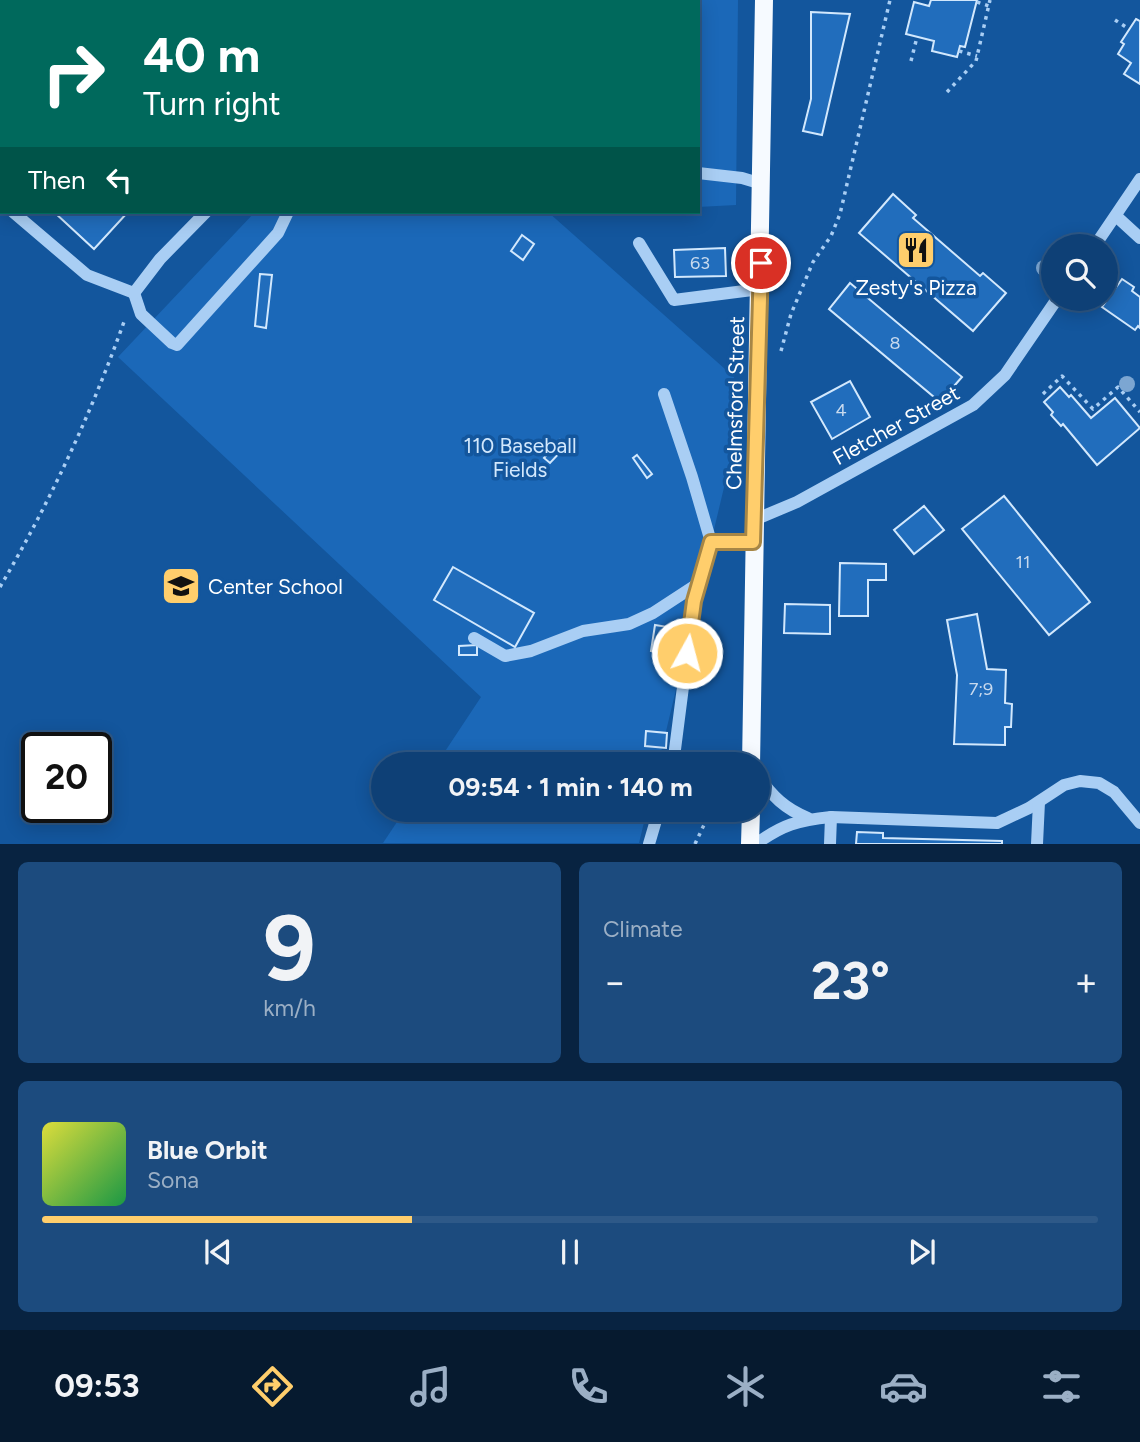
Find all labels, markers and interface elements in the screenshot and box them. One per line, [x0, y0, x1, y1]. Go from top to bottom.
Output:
text: 40 m [143, 25, 260, 84]
icon: right [28, 28, 119, 119]
text: Turn right [143, 85, 281, 123]
icon: left [100, 161, 138, 199]
text: Then [28, 164, 86, 196]
restaurant icon: Zesty's Pizza [895, 229, 937, 271]
pin [731, 233, 791, 293]
map controls [1041, 234, 1118, 311]
button: search [1041, 234, 1118, 311]
icon: arrive [742, 244, 780, 282]
house number: 63 [690, 252, 710, 274]
place label: Zesty's Pizza [855, 275, 977, 300]
street label: Chelmsford Street [721, 316, 749, 490]
house number: 8 [889, 332, 901, 354]
street label: Fletcher Street [828, 380, 964, 470]
house number: 4 [835, 399, 847, 421]
park label: 110 Baseball Fields [463, 433, 577, 482]
house number: 11 [1016, 551, 1030, 573]
school or university icon: Center School [160, 565, 202, 607]
place label: Center School [208, 574, 343, 599]
position arrow [650, 616, 724, 690]
house number: 7;9 [969, 678, 993, 700]
speed limit sign: 20 [21, 732, 112, 823]
text: 09:54 · 1 min · 140 m [448, 771, 693, 803]
text: 9 [263, 894, 316, 1003]
text: Climate [603, 915, 682, 943]
text: 23° [811, 950, 890, 1012]
text: − [603, 959, 627, 1005]
text: + [1074, 959, 1098, 1005]
text: km/h [263, 994, 316, 1022]
text: Blue Orbit [147, 1134, 268, 1166]
text: Sona [147, 1166, 199, 1194]
icon: previous [199, 1233, 237, 1271]
icon: pause [551, 1233, 589, 1271]
icon: next [903, 1233, 941, 1271]
icon: directions [248, 1362, 297, 1411]
icon: music [406, 1362, 455, 1411]
icon: phone [564, 1362, 613, 1411]
icon: climate [721, 1362, 770, 1411]
icon: car [879, 1362, 928, 1411]
icon: filters [1037, 1362, 1086, 1411]
text: 09:53 [54, 1367, 140, 1405]

